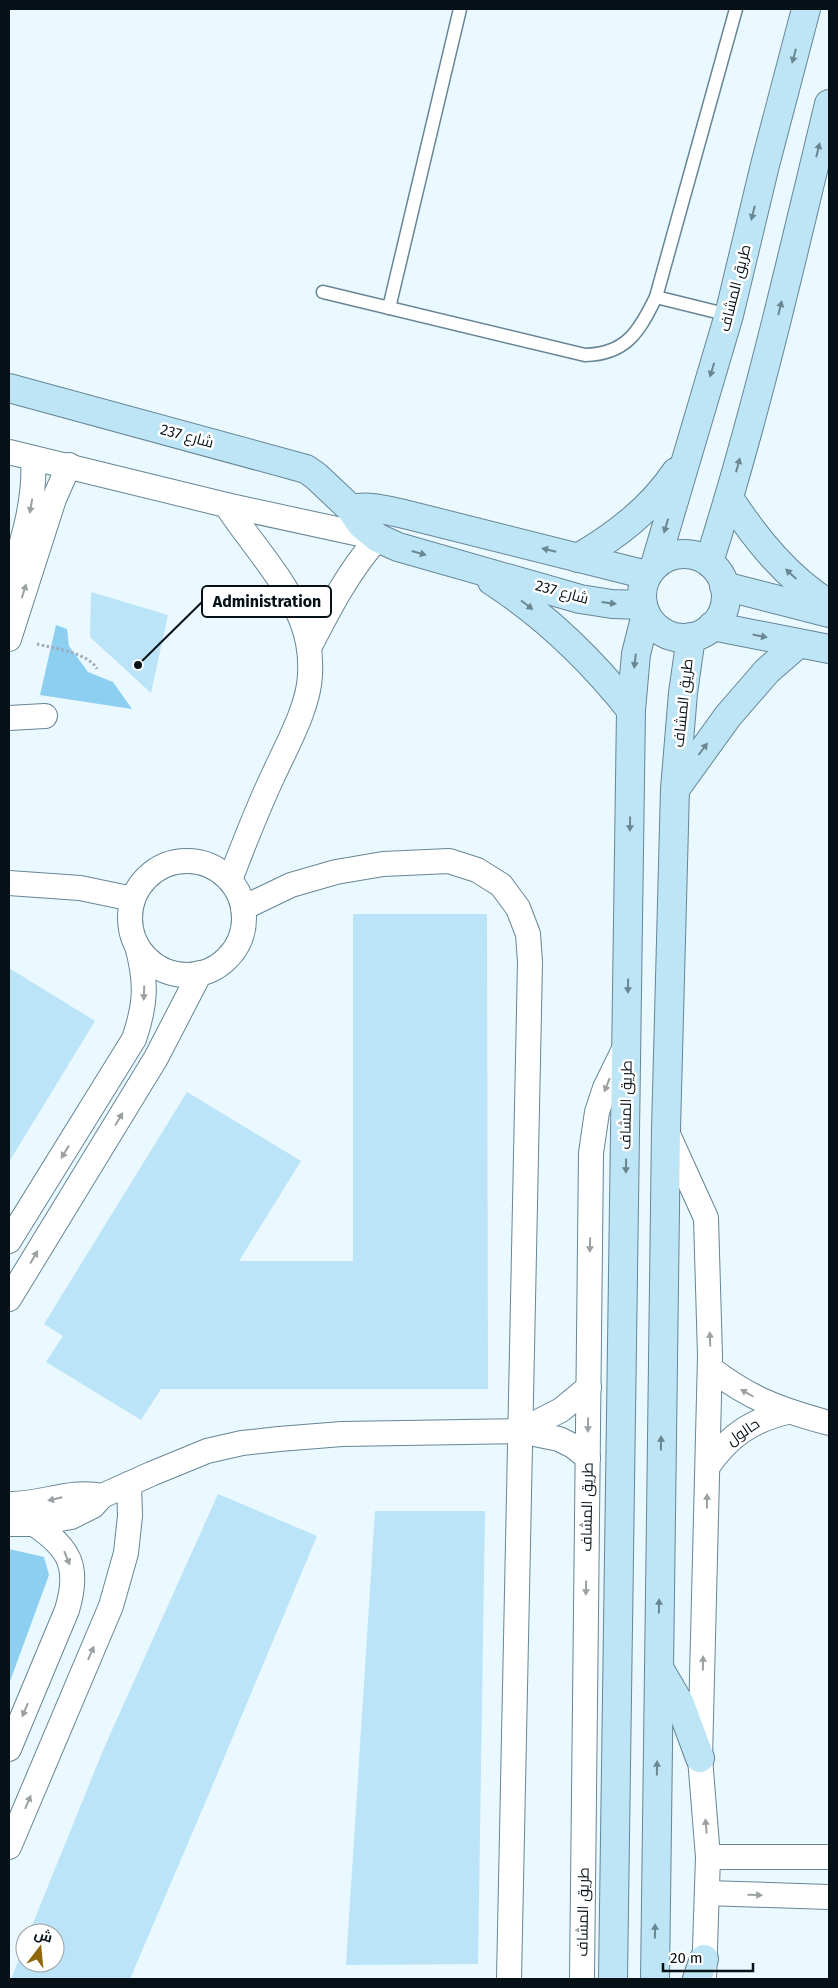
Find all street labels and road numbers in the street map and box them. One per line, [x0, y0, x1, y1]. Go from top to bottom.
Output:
street label: طريق المشاف [715, 242, 756, 334]
street label: شارع 237 [158, 420, 216, 454]
street label: شارع 237 [533, 576, 591, 610]
street label: طريق المشاف [669, 658, 698, 748]
street label: طريق المشاف [616, 1060, 637, 1150]
street label: حالول [723, 1415, 763, 1449]
street label: طريق المشاف [577, 1462, 598, 1552]
street label: طريق المشاف [573, 1867, 594, 1957]

